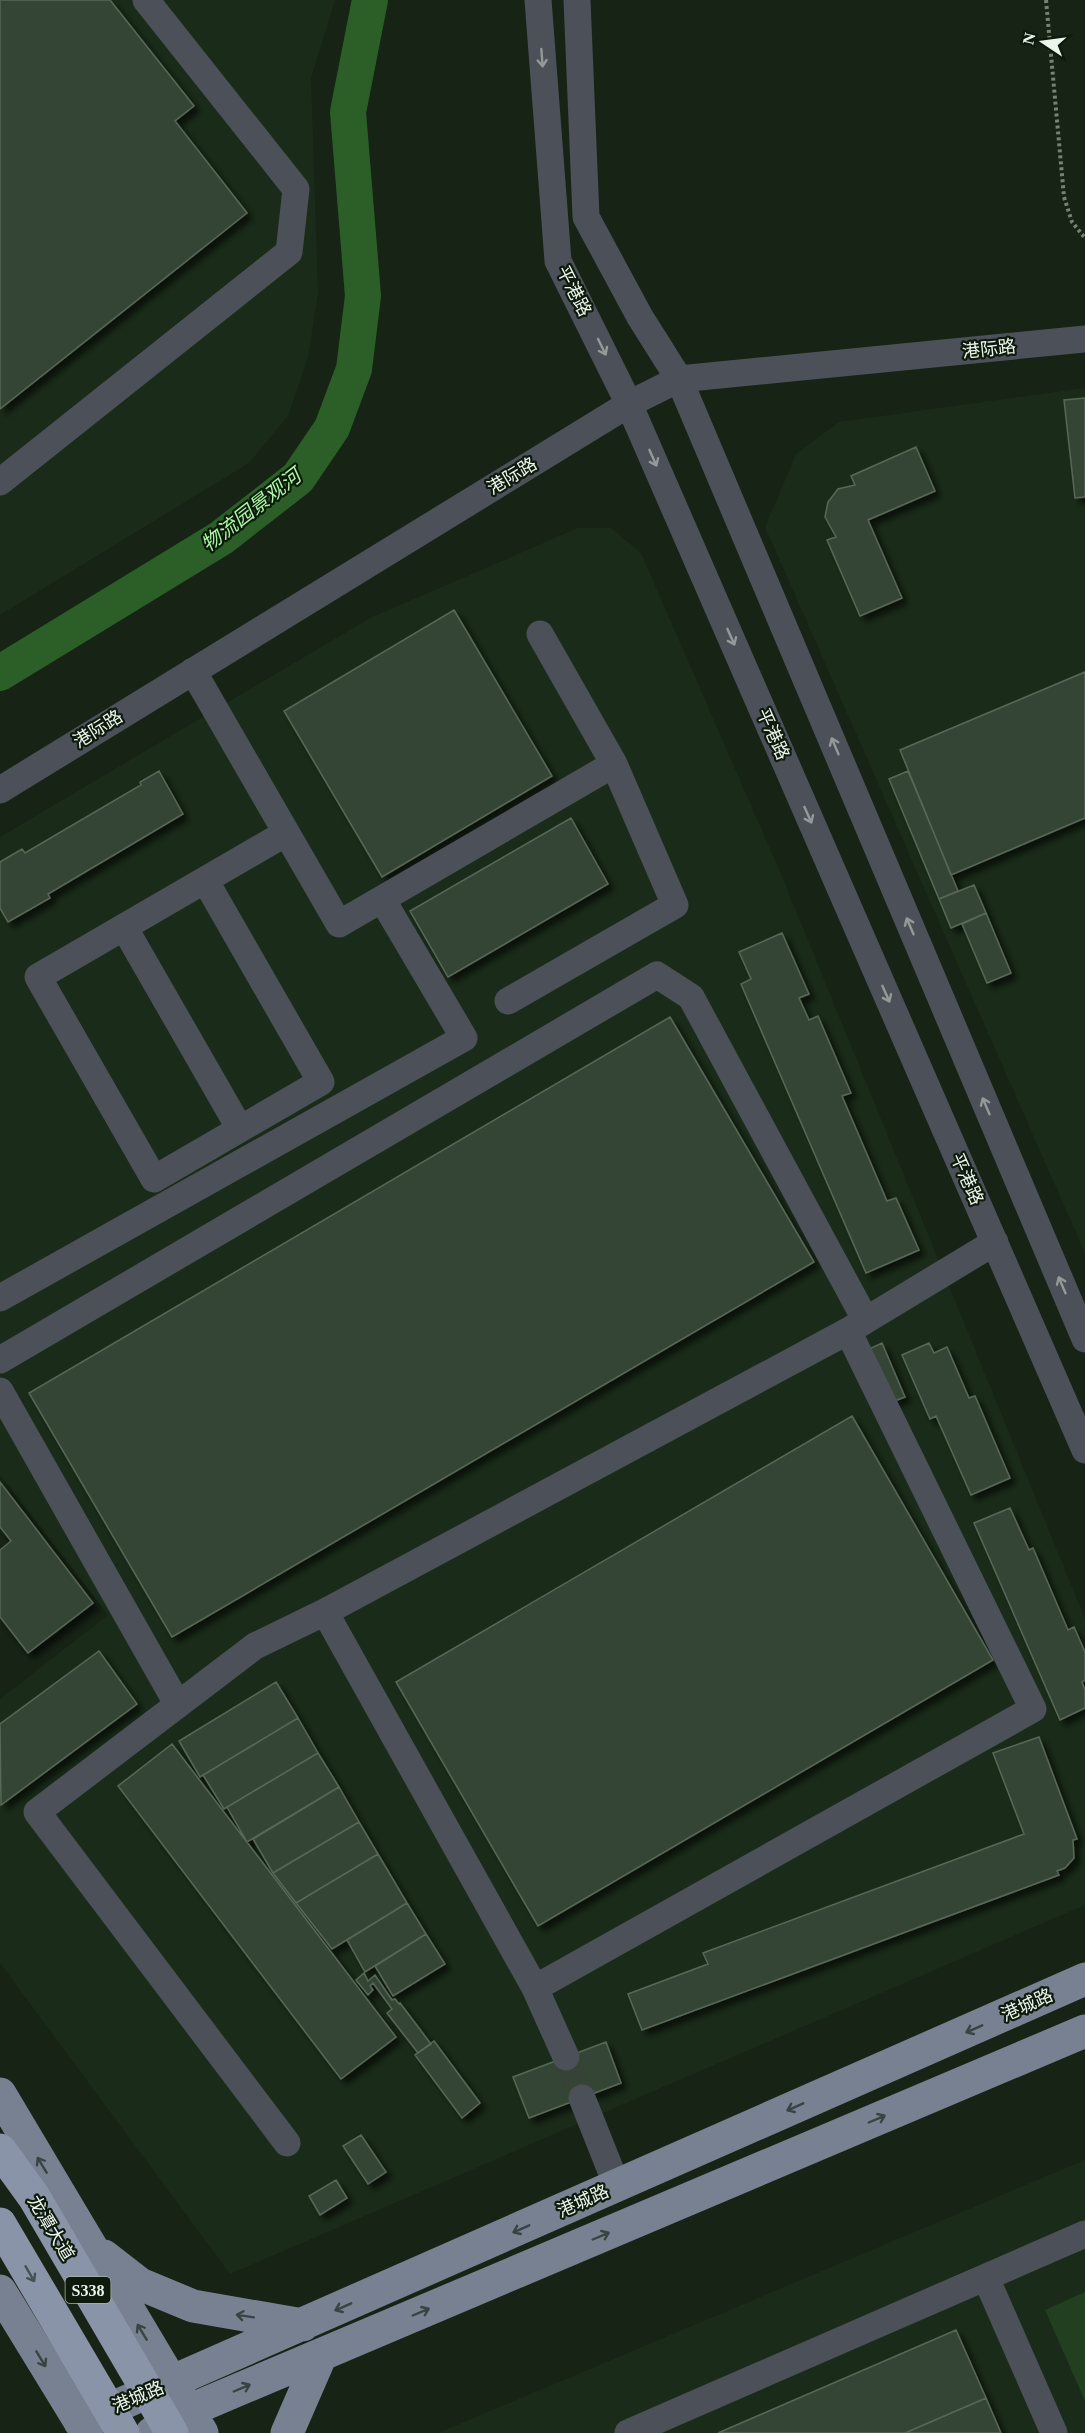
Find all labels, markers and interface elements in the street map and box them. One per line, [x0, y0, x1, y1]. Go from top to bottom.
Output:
north arrow [1013, 12, 1073, 72]
text: N [1019, 31, 1039, 46]
one-way arrow [537, 48, 548, 68]
street label: 平港路 [553, 262, 595, 320]
street label: 港际路 [961, 336, 1017, 362]
one-way arrow [596, 338, 608, 356]
one-way arrow [647, 448, 659, 466]
street label: 港际路 [484, 454, 540, 498]
water label: 物流园景观河 [197, 462, 308, 556]
one-way arrow [725, 627, 737, 645]
street label: 平港路 [753, 705, 793, 763]
street label: 港际路 [70, 706, 126, 752]
one-way arrow [828, 738, 840, 756]
one-way arrow [803, 806, 815, 824]
one-way arrow [904, 917, 915, 935]
one-way arrow [882, 985, 893, 1003]
one-way arrow [980, 1097, 991, 1115]
street label: 平港路 [947, 1150, 987, 1208]
one-way arrow [1056, 1277, 1067, 1295]
street label: 港城路 [998, 1985, 1056, 2025]
one-way arrow [965, 2023, 983, 2035]
one-way arrow [787, 2102, 805, 2114]
one-way arrow [867, 2113, 886, 2124]
one-way arrow [36, 2157, 48, 2174]
street label: 港城路 [554, 2181, 612, 2221]
street label: 龙潭大道 [24, 2192, 78, 2264]
one-way arrow [512, 2224, 530, 2235]
one-way arrow [591, 2230, 609, 2241]
one-way arrow [25, 2265, 36, 2283]
road number: S338 [66, 2277, 110, 2303]
one-way arrow [334, 2302, 352, 2314]
one-way arrow [412, 2306, 430, 2317]
one-way arrow [236, 2310, 255, 2321]
one-way arrow [136, 2324, 148, 2341]
one-way arrow [36, 2350, 48, 2367]
street label: 港城路 [109, 2377, 167, 2417]
one-way arrow [232, 2382, 250, 2393]

